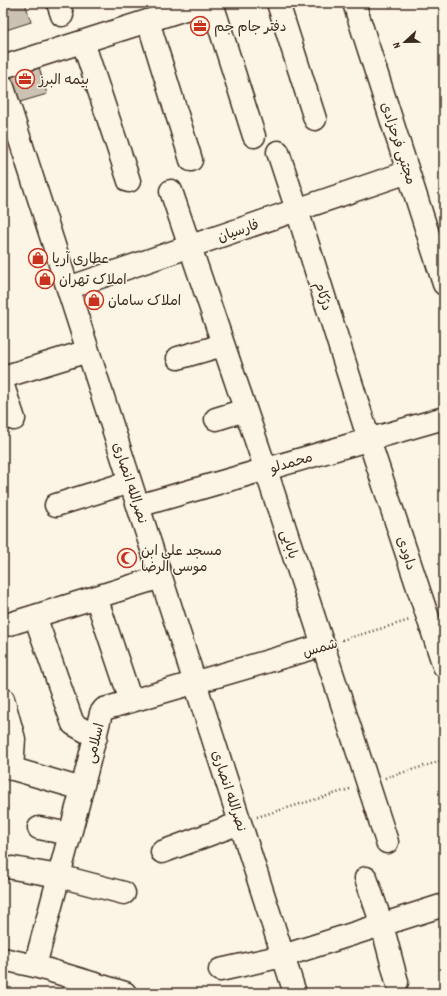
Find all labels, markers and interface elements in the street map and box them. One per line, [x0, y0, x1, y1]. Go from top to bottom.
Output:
office icon: دفتر جام جم [189, 15, 211, 37]
place label: دفتر جام جم [214, 18, 287, 38]
north arrow [385, 22, 425, 62]
text: N [389, 39, 406, 51]
office icon: بیمه البرز [14, 68, 36, 90]
place label: بیمه البرز [38, 71, 89, 91]
street label: مجتبی فرحزادی [374, 100, 420, 188]
street label: فارسیان [215, 215, 262, 248]
shop icon: عطاری آریا [27, 247, 49, 269]
place label: عطاری آریا [52, 250, 109, 270]
shop icon: املاک تهران [34, 268, 56, 290]
place label: املاک تهران [59, 271, 127, 291]
street label: دژکام [308, 280, 336, 314]
shop icon: املاک سامان [83, 289, 105, 311]
place label: املاک سامان [108, 292, 181, 312]
street label: نصرالله انصاری [106, 440, 152, 527]
street label: محمدلو [267, 448, 315, 480]
street label: بابایی [274, 527, 302, 562]
street label: داودی [390, 534, 420, 573]
place label: مسجد علی ابن موسی الرضا [141, 542, 222, 578]
mosque icon: مسجد علی ابن موسی الرضا [116, 547, 138, 569]
street label: شمس [301, 634, 340, 663]
street label: اسلامی [81, 721, 111, 766]
street label: نصرالله انصاری [205, 748, 251, 835]

